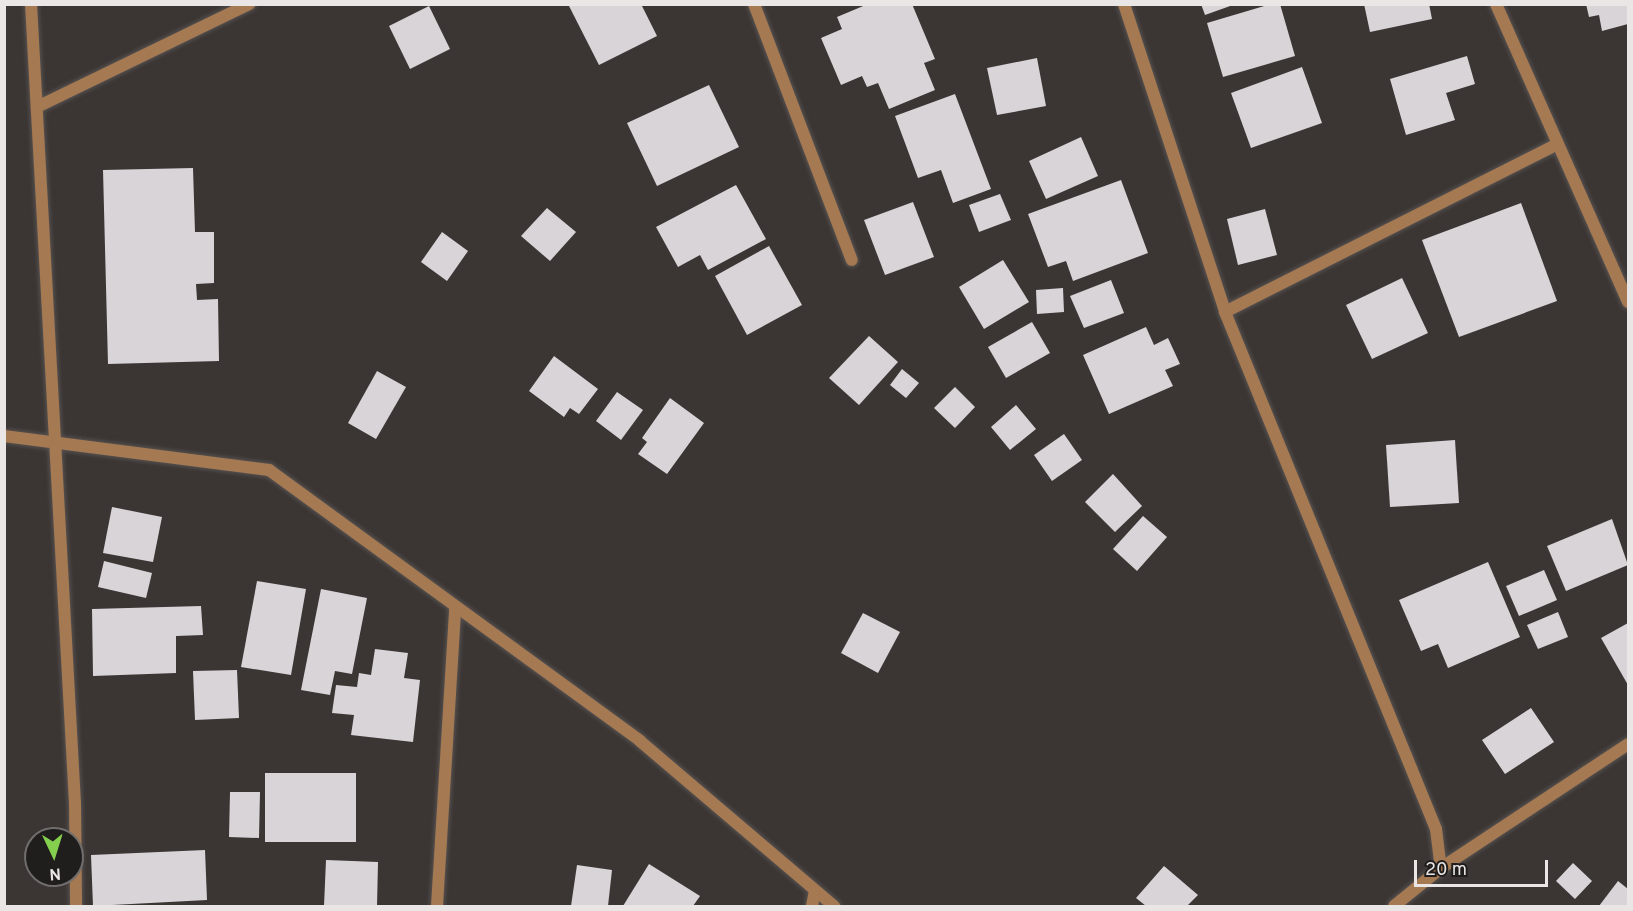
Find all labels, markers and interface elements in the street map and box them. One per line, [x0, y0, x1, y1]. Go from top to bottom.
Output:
north arrow [24, 827, 84, 887]
scale bar [1417, 848, 1550, 886]
text: 20 m [1425, 859, 1467, 882]
text: N [49, 863, 62, 883]

